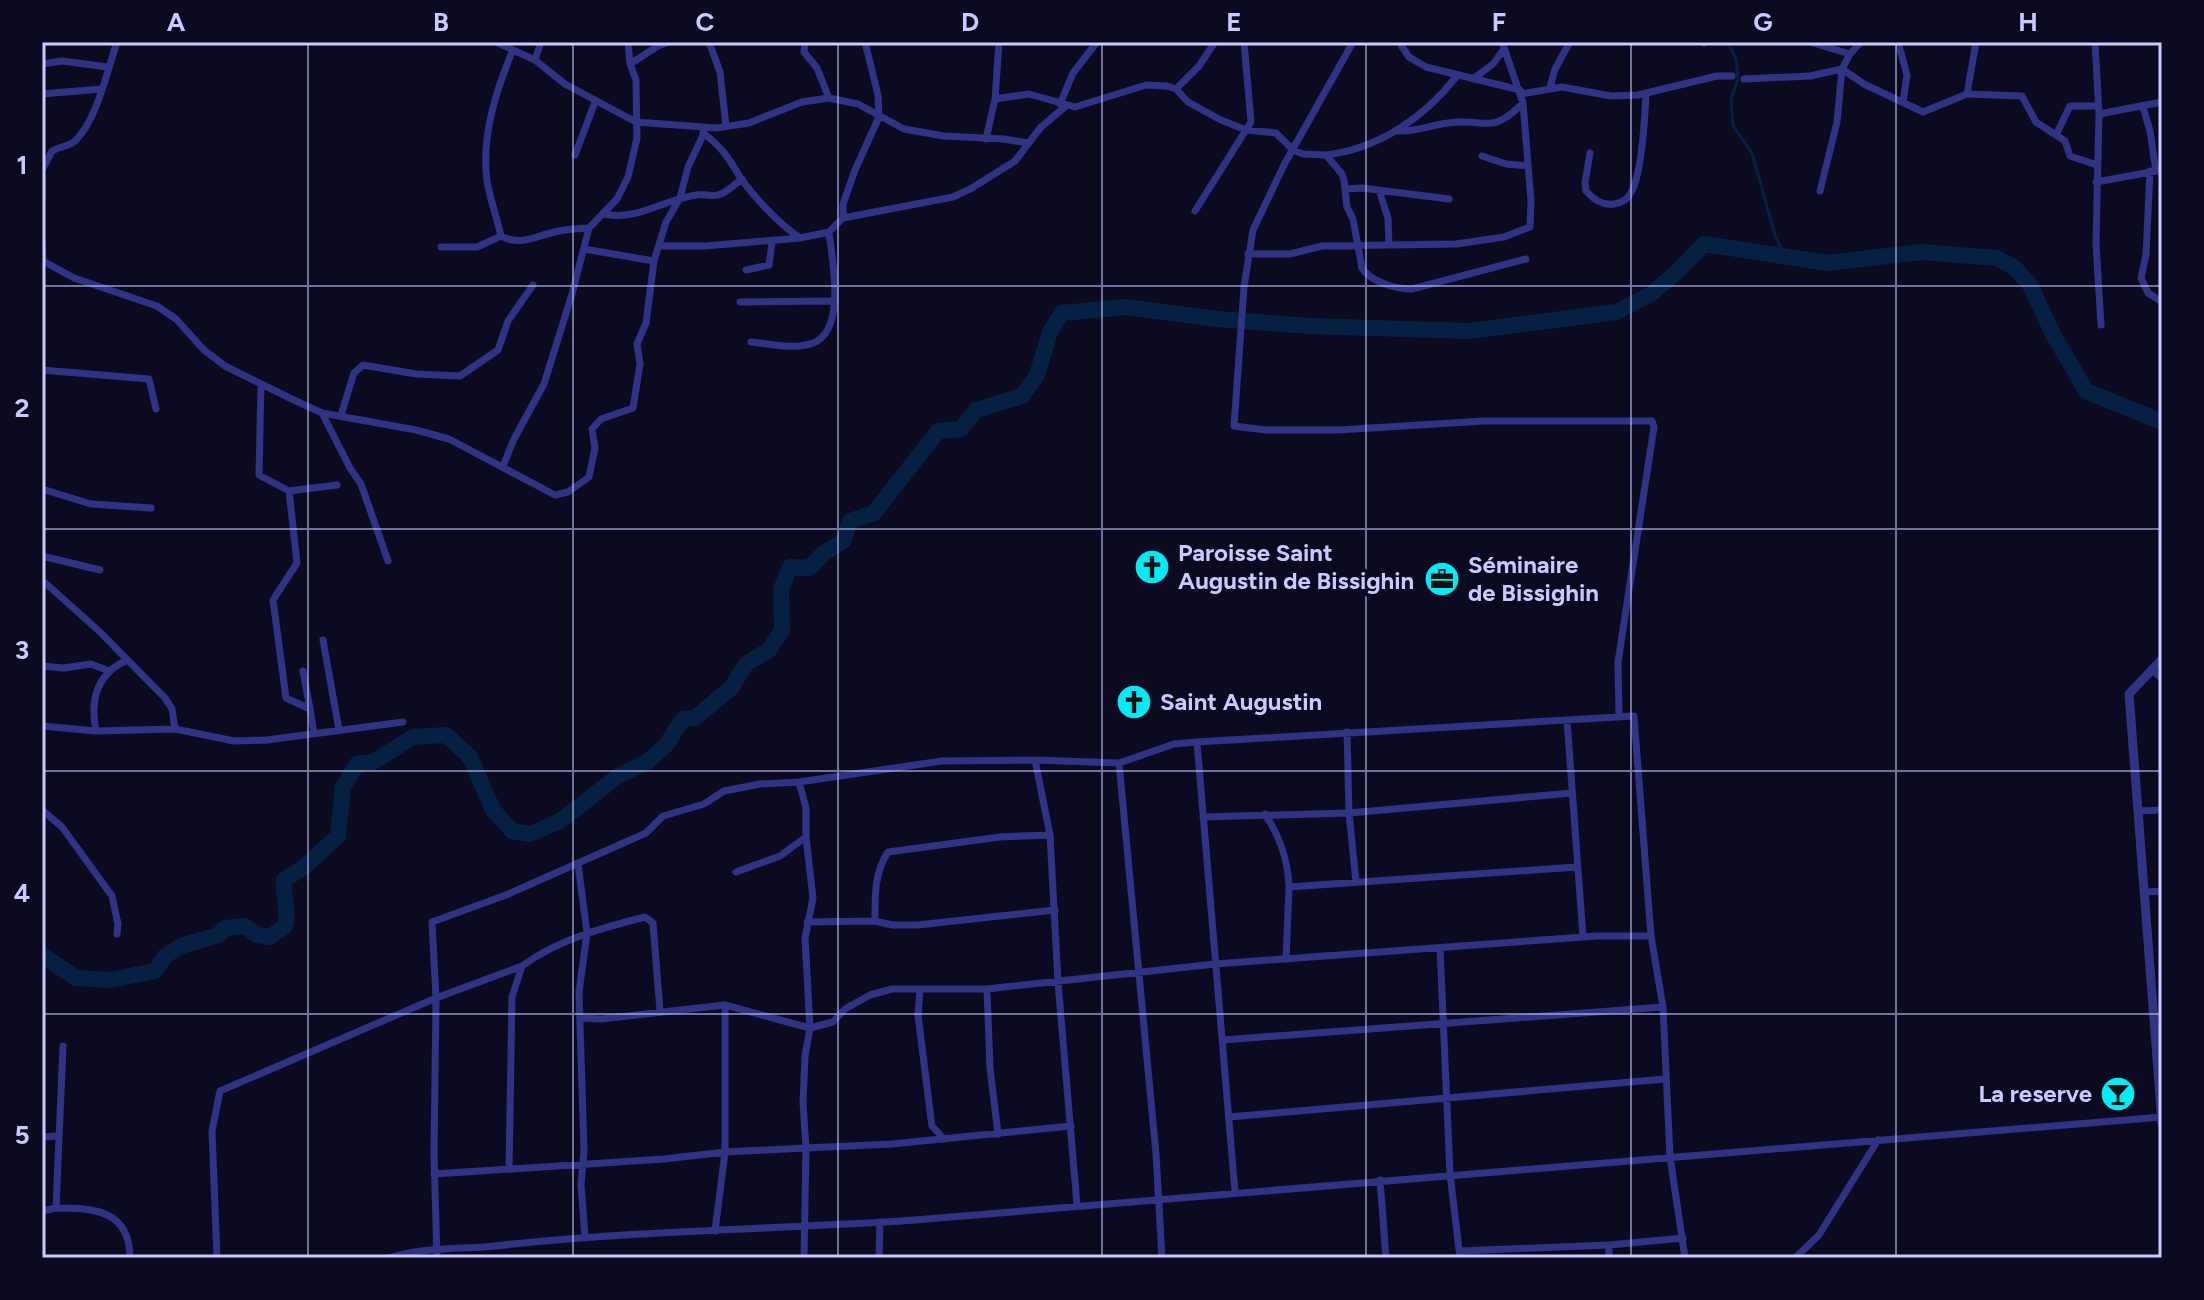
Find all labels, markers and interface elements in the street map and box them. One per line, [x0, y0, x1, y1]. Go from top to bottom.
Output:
text: A [167, 6, 186, 38]
text: B [433, 6, 449, 38]
text: C [696, 6, 715, 38]
text: D [961, 6, 979, 38]
text: E [1226, 6, 1242, 38]
text: F [1492, 6, 1506, 38]
text: G [1753, 6, 1773, 38]
text: H [2018, 6, 2038, 38]
text: 1 [17, 149, 27, 181]
text: 2 [14, 392, 30, 424]
place label: Paroisse Saint Augustin de Bissighin [1178, 538, 1414, 595]
church icon: Paroisse Saint Augustin de Bissighin [1133, 548, 1171, 586]
place label: Séminaire de Bissighin [1468, 550, 1599, 607]
office icon: Séminaire de Bissighin [1423, 560, 1461, 598]
text: 3 [15, 634, 29, 666]
church icon: Saint Augustin [1115, 683, 1153, 721]
place label: Saint Augustin [1160, 687, 1322, 716]
text: 4 [14, 877, 30, 909]
bar icon: La reserve [2099, 1075, 2137, 1113]
place label: La reserve [1978, 1079, 2092, 1108]
text: 5 [14, 1119, 30, 1151]

